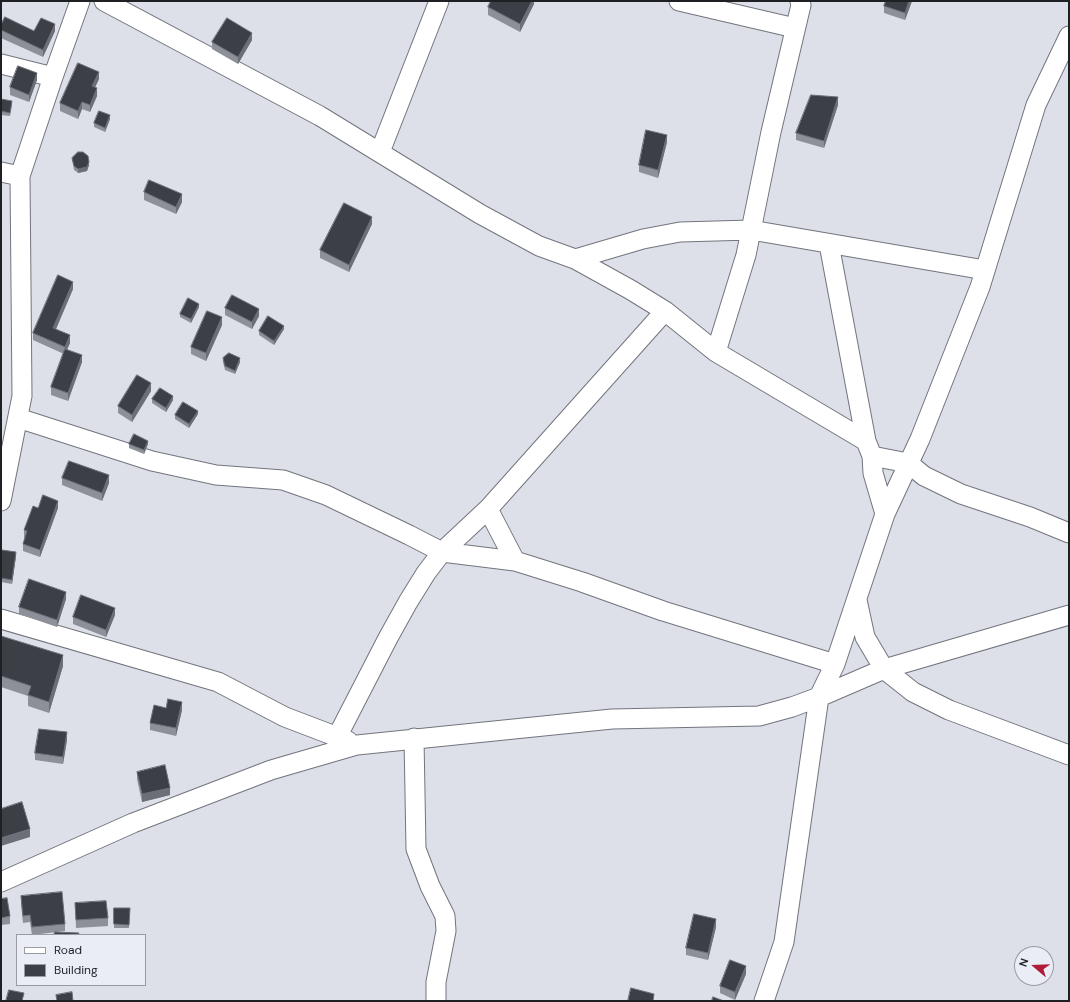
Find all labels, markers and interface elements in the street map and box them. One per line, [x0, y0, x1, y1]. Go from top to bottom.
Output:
legend [16, 934, 146, 986]
text: Road [54, 942, 82, 958]
north arrow [1014, 946, 1054, 986]
text: N [1016, 956, 1032, 968]
text: Building [54, 962, 98, 978]

